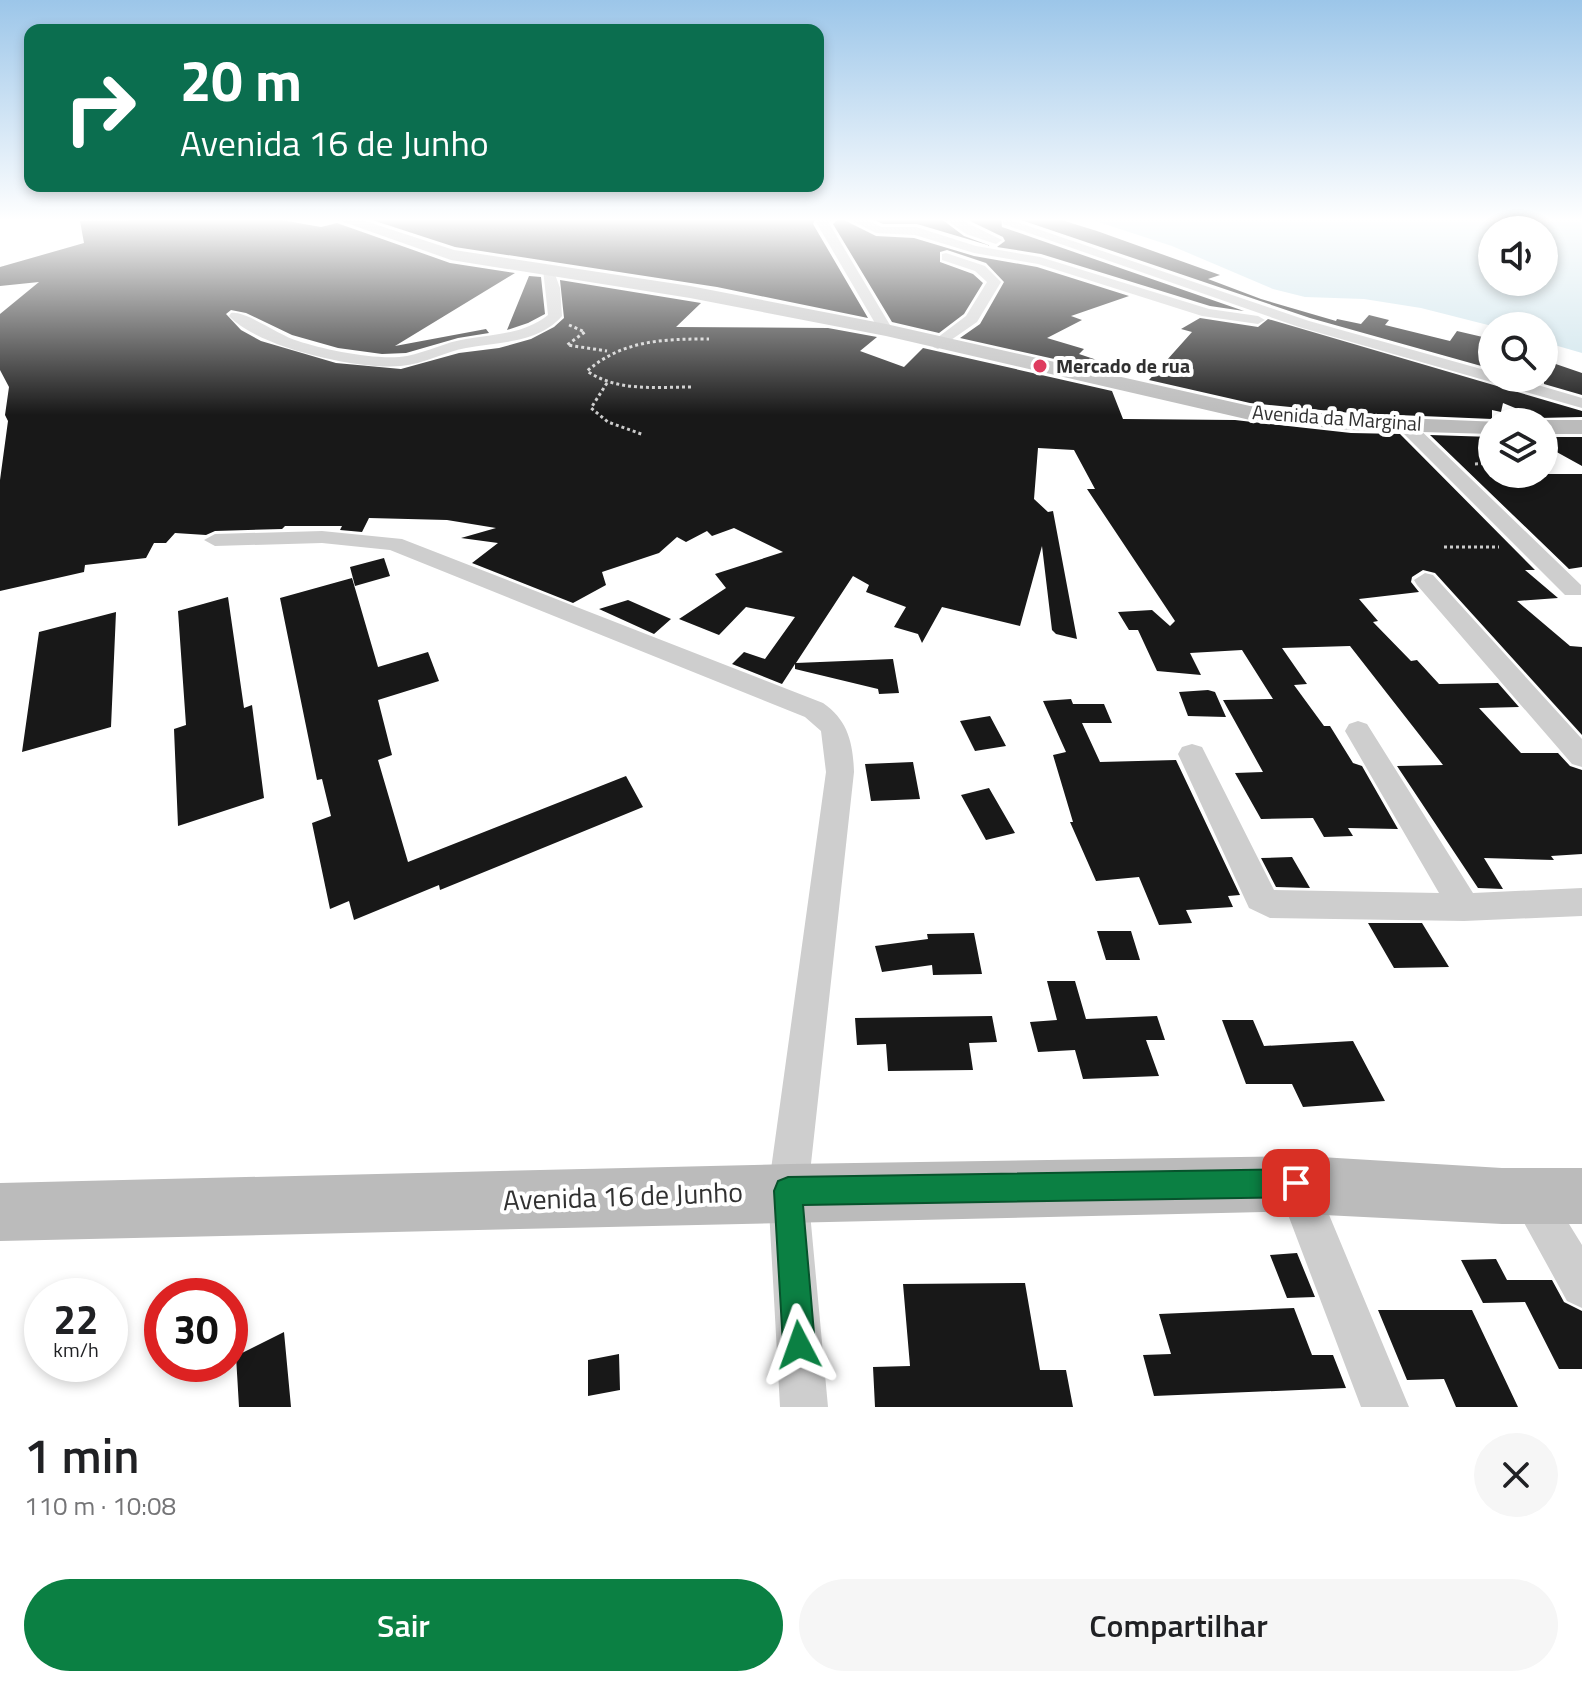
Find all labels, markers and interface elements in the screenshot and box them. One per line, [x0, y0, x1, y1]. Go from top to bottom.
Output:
text: 20 m [180, 38, 302, 123]
icon: right [48, 56, 152, 160]
text: Avenida 16 de Junho [180, 115, 489, 170]
map controls [1478, 216, 1558, 488]
button: sound [1478, 216, 1558, 296]
button: search [1478, 312, 1558, 392]
place label: Mercado de rua [1056, 350, 1190, 381]
marker: Mercado de rua [1031, 357, 1049, 375]
street label: Avenida da Marginal [1251, 396, 1423, 439]
button: layers [1478, 408, 1558, 488]
pin [1262, 1149, 1330, 1217]
icon: arrive [1274, 1161, 1318, 1205]
street label: Avenida 16 de Junho [502, 1170, 744, 1221]
speed limit sign: 30 [144, 1278, 248, 1382]
text: 22 [54, 1289, 98, 1350]
position arrow [757, 1303, 841, 1387]
text: km/h [53, 1334, 99, 1365]
text: 1 min [24, 1419, 139, 1492]
button: close [1474, 1433, 1558, 1517]
text: 110 m · 10:08 [24, 1486, 176, 1525]
button: Sair [24, 1579, 783, 1671]
button: Compartilhar [799, 1579, 1558, 1671]

